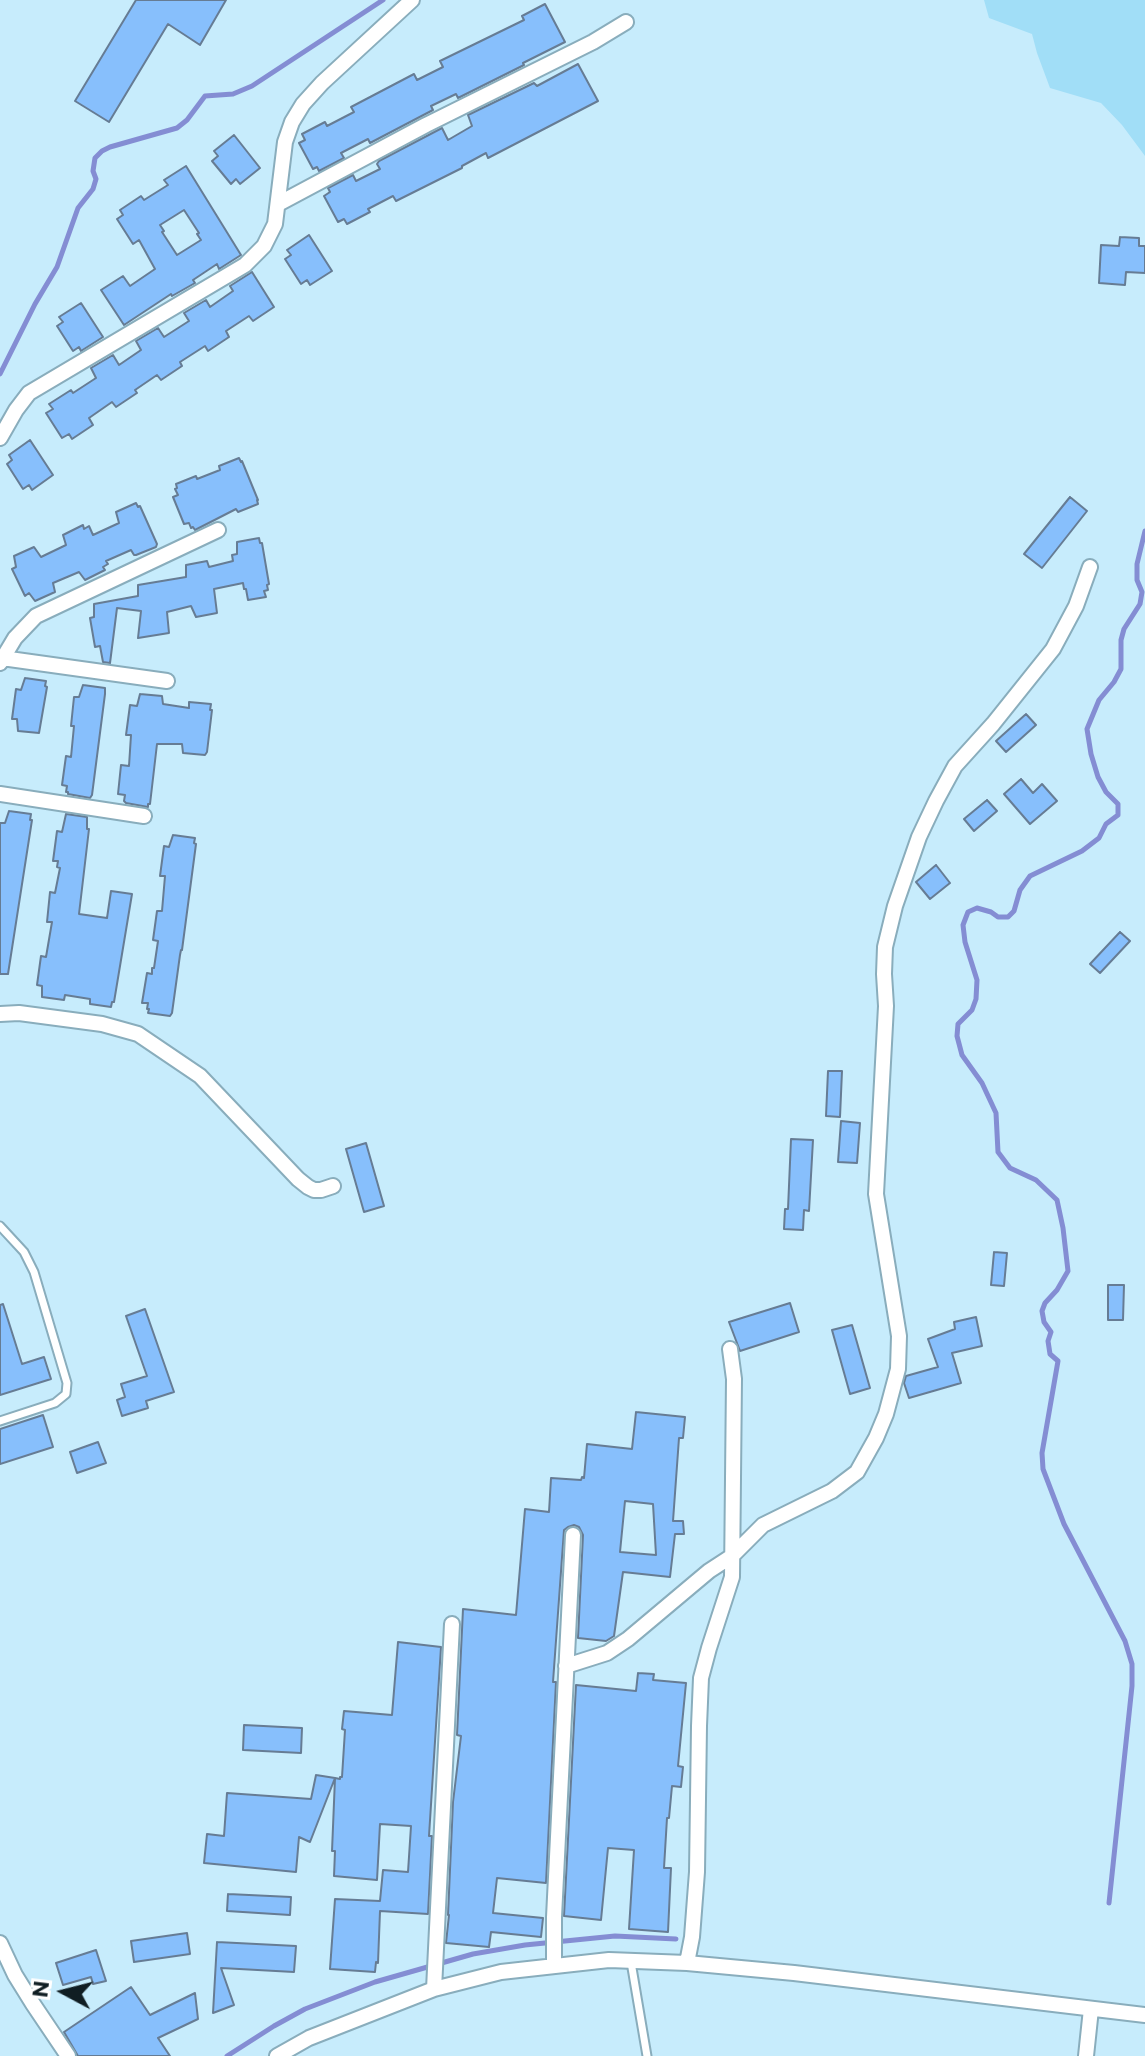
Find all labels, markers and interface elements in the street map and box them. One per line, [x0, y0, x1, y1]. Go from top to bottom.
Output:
north arrow [24, 1952, 104, 2032]
text: N [25, 1979, 54, 1999]

